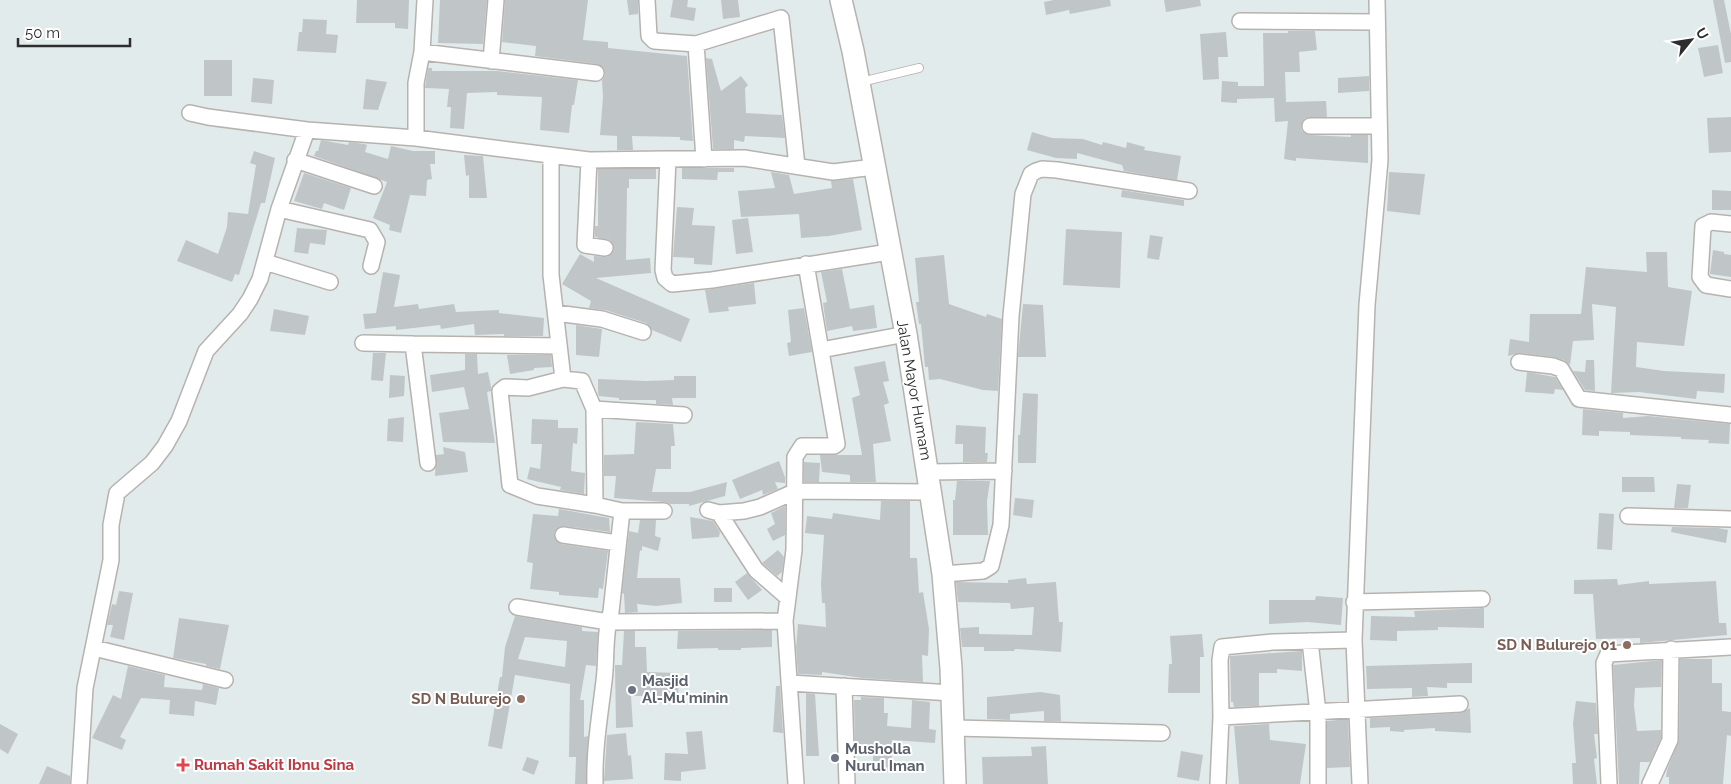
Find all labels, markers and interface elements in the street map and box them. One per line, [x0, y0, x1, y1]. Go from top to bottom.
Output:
scale bar [18, 15, 130, 47]
north arrow [1666, 15, 1716, 65]
text: 50 m [25, 24, 60, 42]
text: U [1693, 25, 1712, 42]
street label: Jalan Mayor Humam [893, 318, 935, 462]
place label: SD N Bulurejo 01 [1497, 636, 1618, 654]
marker: SD N Bulurejo 01 [1621, 639, 1633, 651]
place label: Masjid Al-Mu'minin [642, 672, 728, 707]
marker: Masjid Al-Mu'minin [626, 684, 638, 696]
place label: SD N Bulurejo [411, 690, 511, 708]
marker: SD N Bulurejo [515, 693, 527, 705]
place label: Musholla Nurul Iman [845, 740, 925, 775]
marker: Musholla Nurul Iman [829, 752, 841, 764]
place label: Rumah Sakit Ibnu Sina [194, 756, 354, 774]
marker: Rumah Sakit Ibnu Sina [176, 758, 190, 772]

